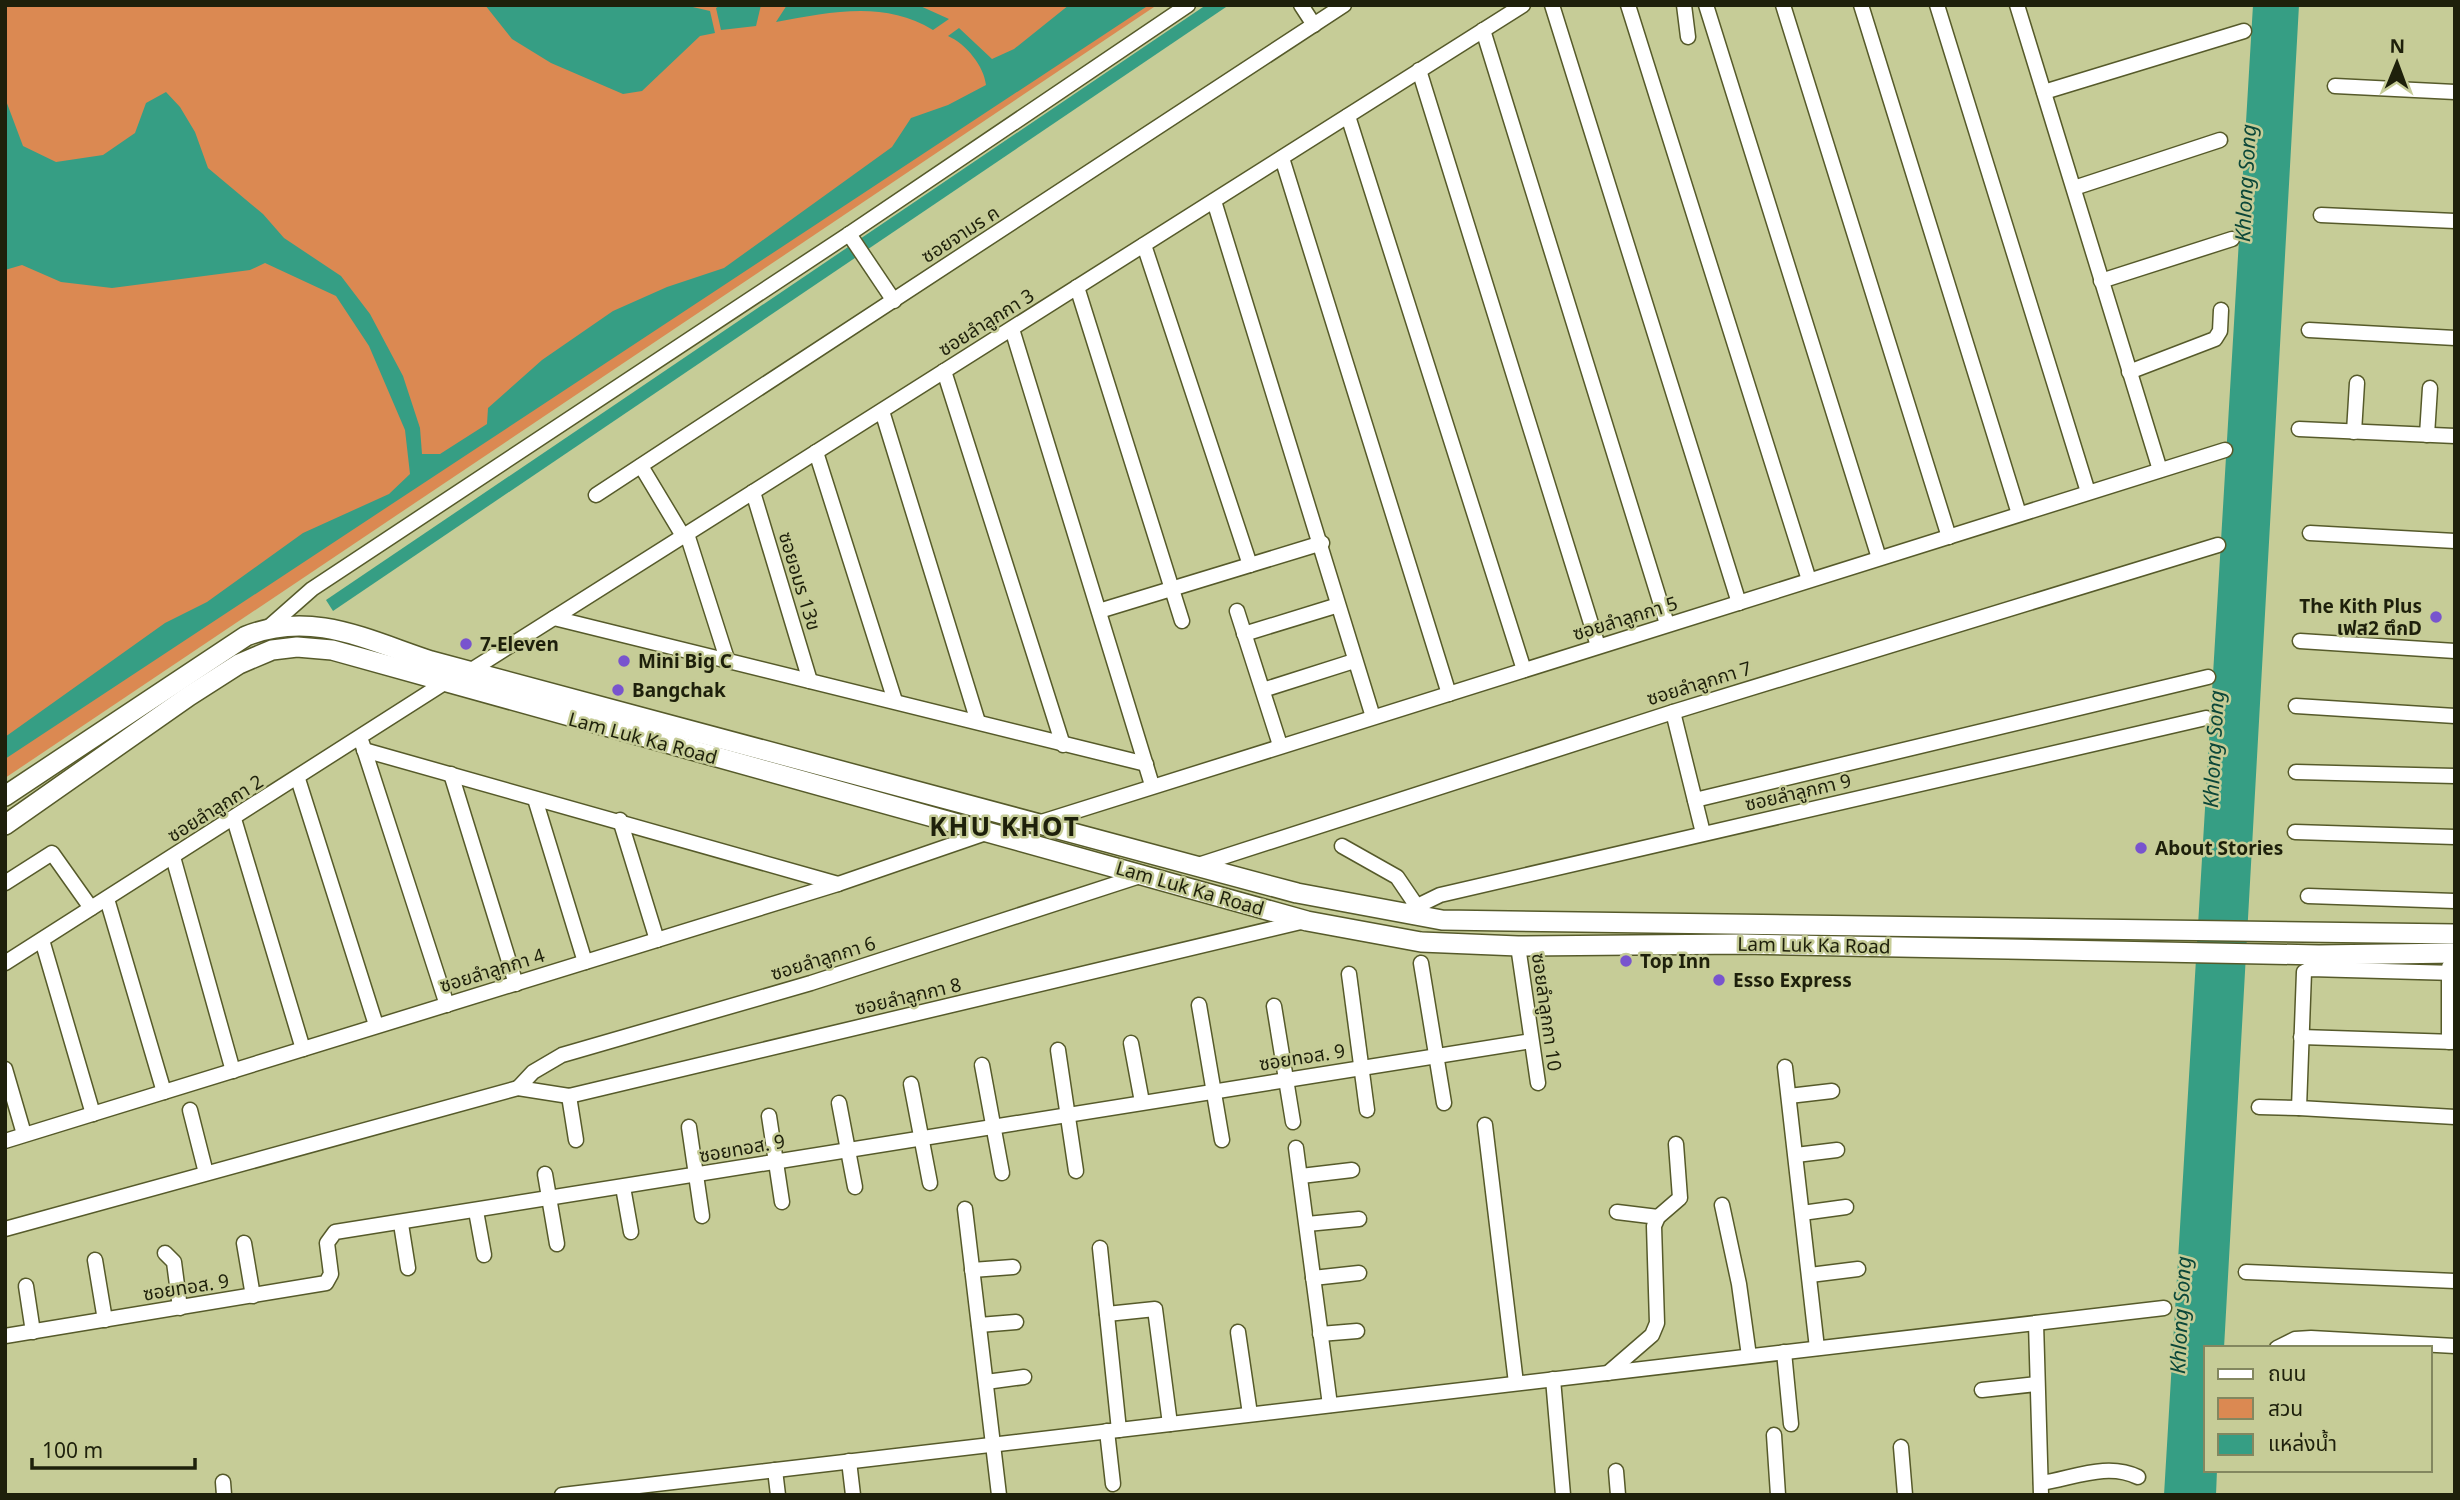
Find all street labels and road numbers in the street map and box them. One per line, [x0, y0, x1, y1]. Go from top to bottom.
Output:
street label: ซอยจามร ค [916, 199, 1004, 269]
street label: ซอยลำลูกกา 3 [933, 282, 1039, 362]
street label: ซอยอมร 13ข [773, 529, 827, 633]
street label: ซอยลำลูกกา 5 [1569, 590, 1681, 646]
street label: ซอยลำลูกกา 7 [1643, 655, 1755, 711]
street label: Lam Luk Ka Road [566, 706, 720, 770]
street label: ซอยลำลูกกา 9 [1742, 767, 1854, 817]
street label: ซอยลำลูกกา 2 [162, 768, 268, 848]
street label: Lam Luk Ka Road [1113, 854, 1267, 922]
street label: ซอยลำลูกกา 6 [767, 930, 879, 986]
street label: Lam Luk Ka Road [1737, 931, 1891, 959]
street label: ซอยลำลูกกา 4 [436, 942, 548, 998]
street label: ซอยลำลูกกา 10 [1526, 951, 1568, 1073]
street label: ซอยลำลูกกา 8 [852, 971, 964, 1021]
street label: ซอยทอส. 9 [1257, 1037, 1347, 1077]
street label: ซอยทอส. 9 [697, 1128, 787, 1168]
street label: ซอยทอส. 9 [141, 1267, 231, 1307]

